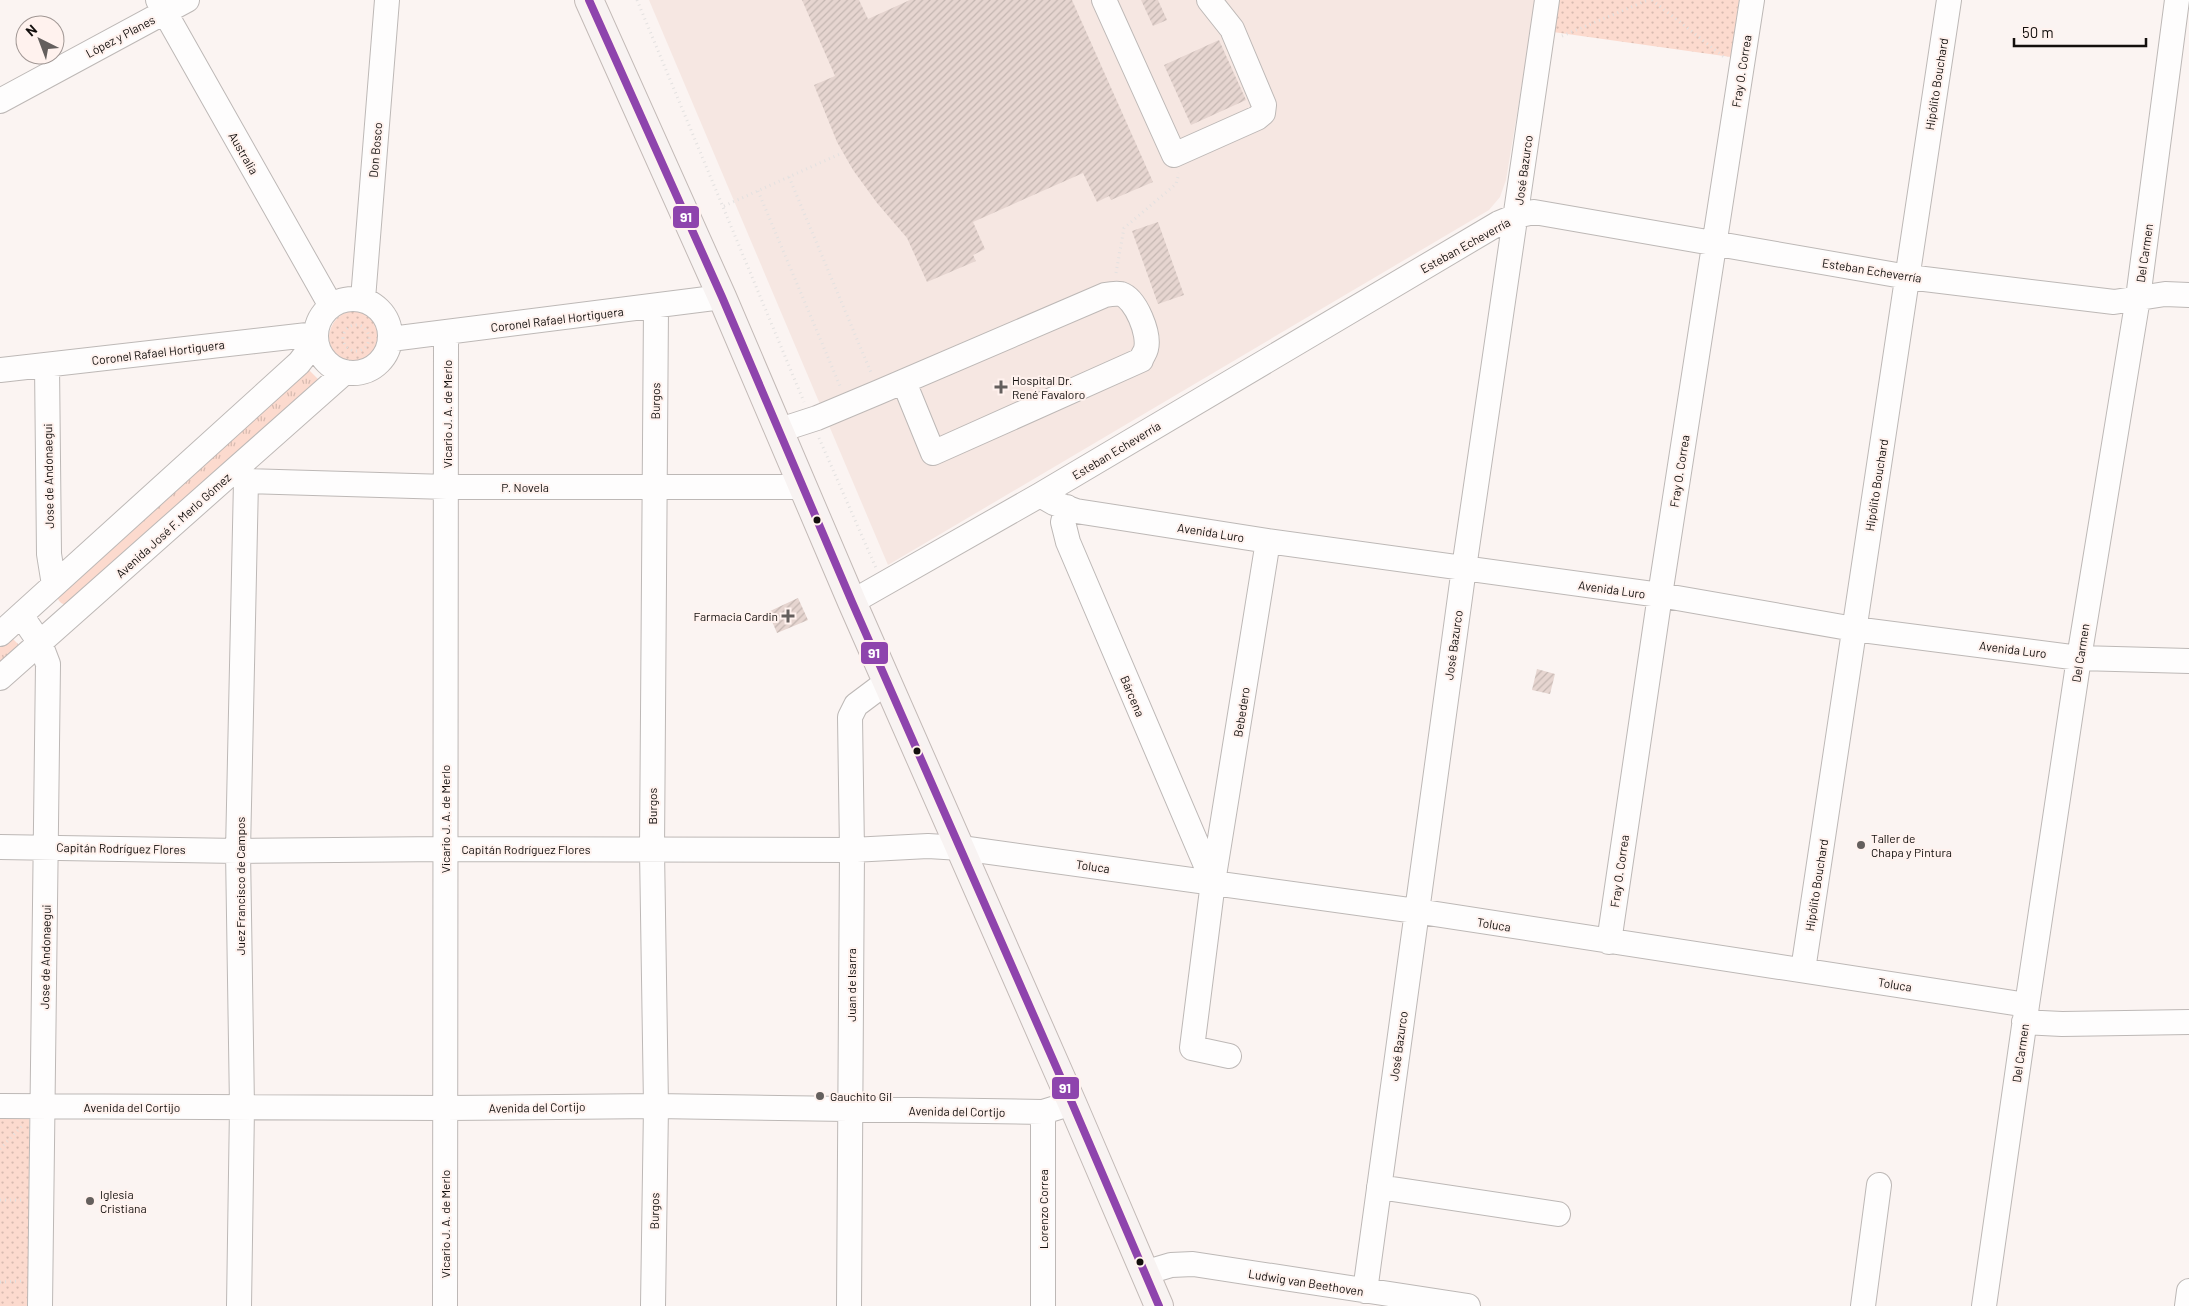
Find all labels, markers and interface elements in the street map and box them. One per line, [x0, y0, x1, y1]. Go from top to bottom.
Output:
street label: López y Planes [83, 12, 157, 60]
north arrow [15, 15, 65, 65]
scale bar [2014, 15, 2146, 47]
text: N [22, 21, 40, 39]
text: 50 m [2022, 23, 2054, 41]
street label: Fray O. Correa [1728, 34, 1754, 108]
street label: Hipólito Bouchard [1922, 37, 1950, 131]
street label: Don Bosco [366, 122, 384, 178]
street label: Australia [226, 129, 262, 177]
street label: José Bazurco [1511, 134, 1535, 206]
line badge: 91 [672, 205, 700, 229]
text: 91 [680, 208, 692, 225]
street label: Esteban Echeverría [1418, 214, 1512, 276]
street label: Del Carmen [2133, 223, 2155, 283]
street label: Esteban Echeverría [1821, 255, 1923, 285]
street label: Coronel Rafael Hortiguera [490, 304, 624, 334]
street label: Coronel Rafael Hortiguera [91, 337, 225, 367]
street label: Vicario J. A. de Merlo [440, 360, 454, 468]
place label: Hospital Dr. René Favaloro [1012, 373, 1085, 401]
marker: Hospital Dr. René Favaloro [994, 380, 1008, 394]
street label: Burgos [648, 382, 662, 419]
street label: Esteban Echeverría [1069, 418, 1163, 482]
street label: Jose de Andonaegui [40, 423, 56, 529]
street label: Fray O. Correa [1666, 434, 1692, 508]
street label: Hipólito Bouchard [1862, 438, 1890, 532]
street label: Avenida José F. Merlo Gómez [113, 470, 233, 580]
street label: P. Novela [501, 480, 549, 494]
unlabelled marker [812, 515, 822, 525]
street label: Avenida Luro [1177, 520, 1245, 544]
street label: Avenida Luro [1578, 577, 1646, 601]
place label: Farmacia Cardin [693, 609, 778, 623]
street label: José Bazurco [1441, 609, 1465, 681]
marker: Farmacia Cardin [782, 610, 794, 622]
street label: Del Carmen [2068, 623, 2092, 683]
street label: Avenida Luro [1979, 638, 2047, 660]
line badge: 91 [860, 641, 889, 665]
text: 91 [868, 644, 880, 661]
street label: Bárcena [1118, 673, 1148, 719]
street label: Bebedero [1230, 686, 1252, 738]
unlabelled marker [912, 746, 922, 756]
street label: Vicario J. A. de Merlo [438, 765, 452, 873]
street label: Burgos [645, 787, 659, 824]
street label: Juez Francisco de Campos [233, 816, 247, 955]
place label: Taller de Chapa y Pintura [1871, 831, 1952, 859]
street label: Fray O. Correa [1607, 834, 1631, 908]
street label: Hipólito Bouchard [1802, 838, 1830, 932]
marker: Taller de Chapa y Pintura [1855, 839, 1867, 851]
street label: Capitán Rodríguez Flores [56, 840, 186, 856]
street label: Capitán Rodríguez Flores [461, 842, 591, 856]
street label: Toluca [1075, 857, 1111, 875]
street label: Jose de Andonaegui [37, 904, 53, 1010]
street label: Toluca [1476, 914, 1512, 934]
street label: Juan de Isarra [844, 948, 858, 1022]
street label: Toluca [1877, 974, 1913, 994]
street label: José Bazurco [1386, 1010, 1410, 1082]
street label: Del Carmen [2009, 1023, 2031, 1083]
line badge: 91 [1051, 1076, 1080, 1100]
text: 91 [1059, 1079, 1071, 1096]
place label: Gauchito Gil [830, 1089, 892, 1103]
marker: Gauchito Gil [814, 1090, 826, 1102]
street label: Avenida del Cortijo [488, 1099, 586, 1115]
street label: Avenida del Cortijo [84, 1100, 180, 1114]
street label: Avenida del Cortijo [908, 1103, 1006, 1119]
street label: Lorenzo Correa [1036, 1169, 1050, 1249]
street label: Vicario J. A. de Merlo [438, 1170, 452, 1278]
place label: Iglesia Cristiana [100, 1187, 147, 1215]
street label: Burgos [647, 1192, 661, 1229]
marker: Iglesia Cristiana [84, 1195, 96, 1207]
unlabelled marker [1135, 1257, 1145, 1267]
street label: Ludwig van Beethoven [1247, 1266, 1365, 1298]

